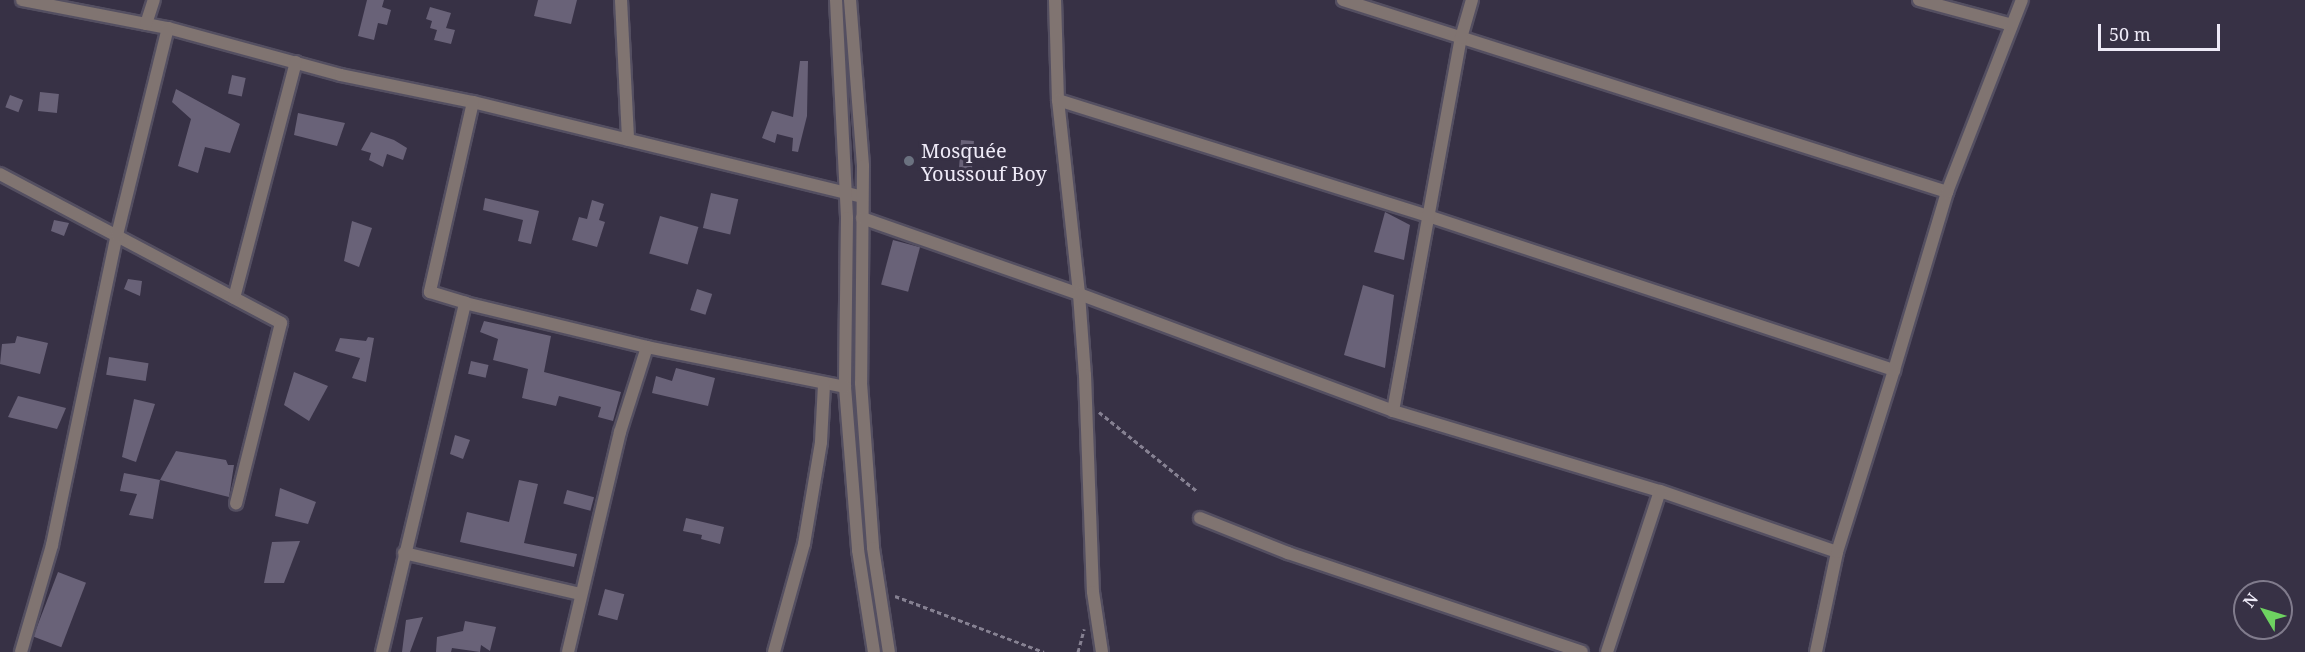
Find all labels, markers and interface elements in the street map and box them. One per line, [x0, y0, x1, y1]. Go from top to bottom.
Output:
scale bar [2101, 12, 2222, 50]
text: 50 m [2109, 22, 2151, 46]
place label: Mosquée Youssouf Boy [921, 138, 1047, 185]
marker: Mosquée Youssouf Boy [902, 154, 916, 168]
north arrow [2233, 580, 2293, 640]
text: N [2238, 588, 2263, 612]

